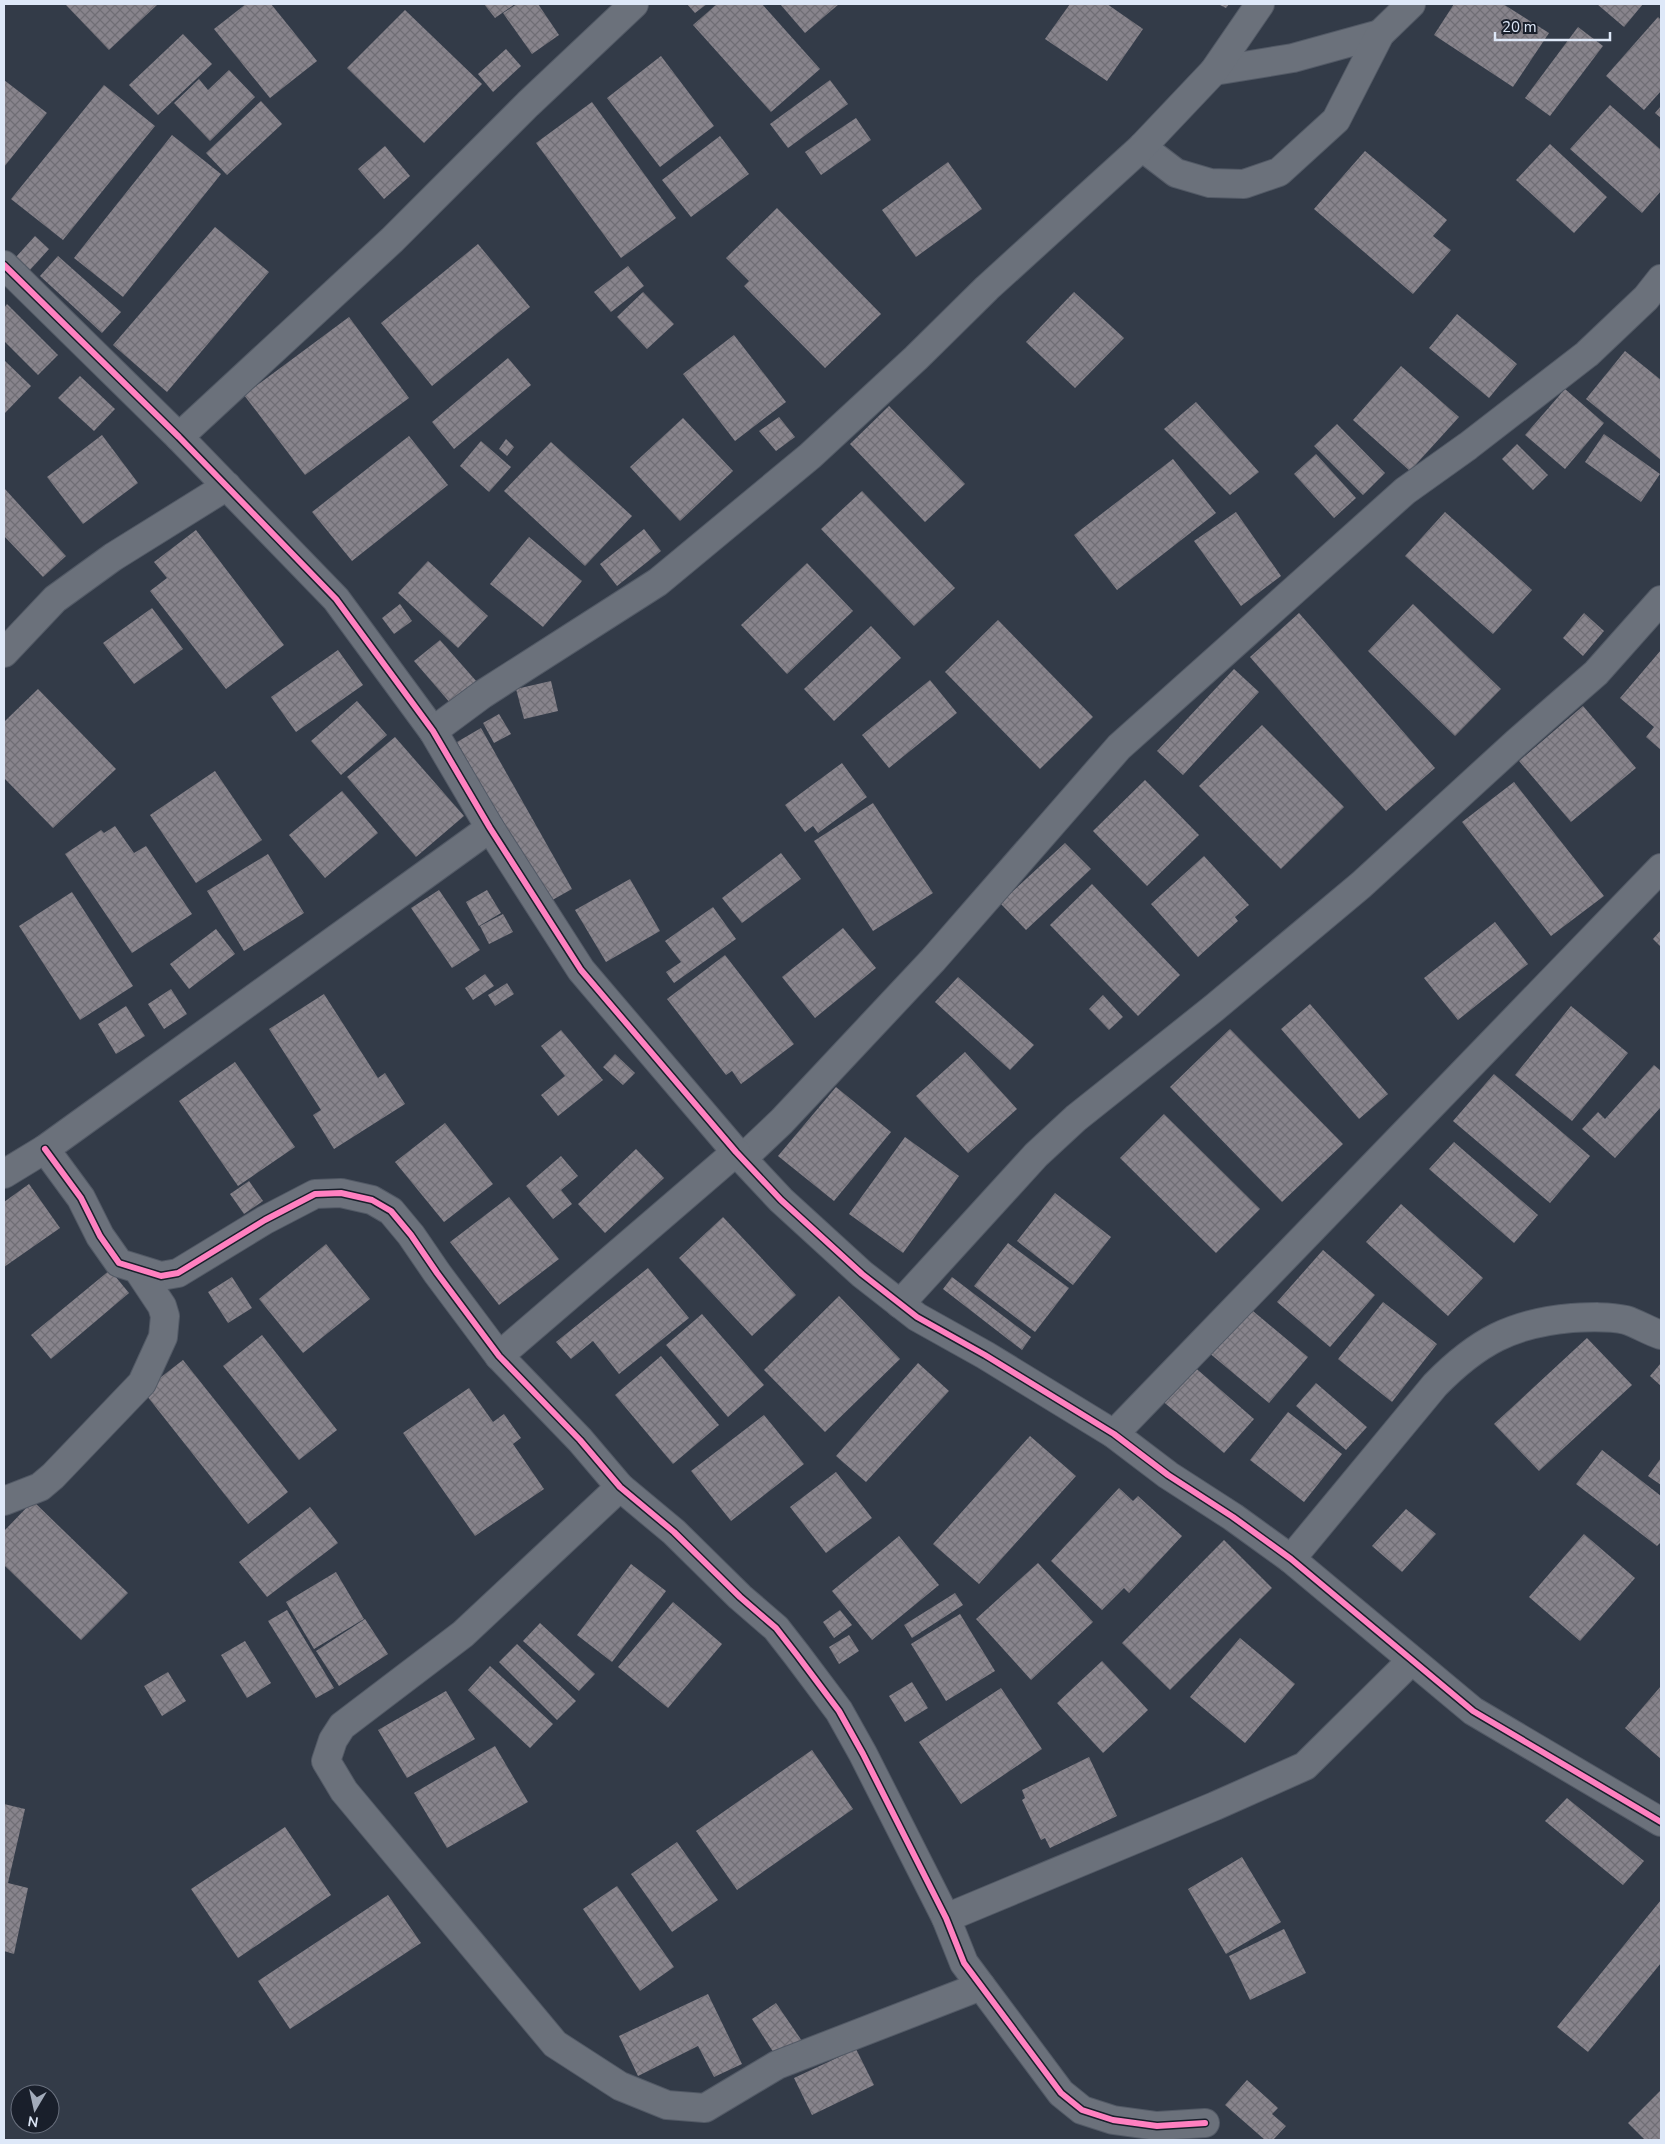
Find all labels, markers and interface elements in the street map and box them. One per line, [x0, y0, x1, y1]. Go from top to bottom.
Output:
scale bar [1495, 10, 1610, 42]
text: 20 m [1502, 17, 1537, 37]
north arrow [10, 2084, 60, 2134]
text: N [26, 2111, 40, 2132]

